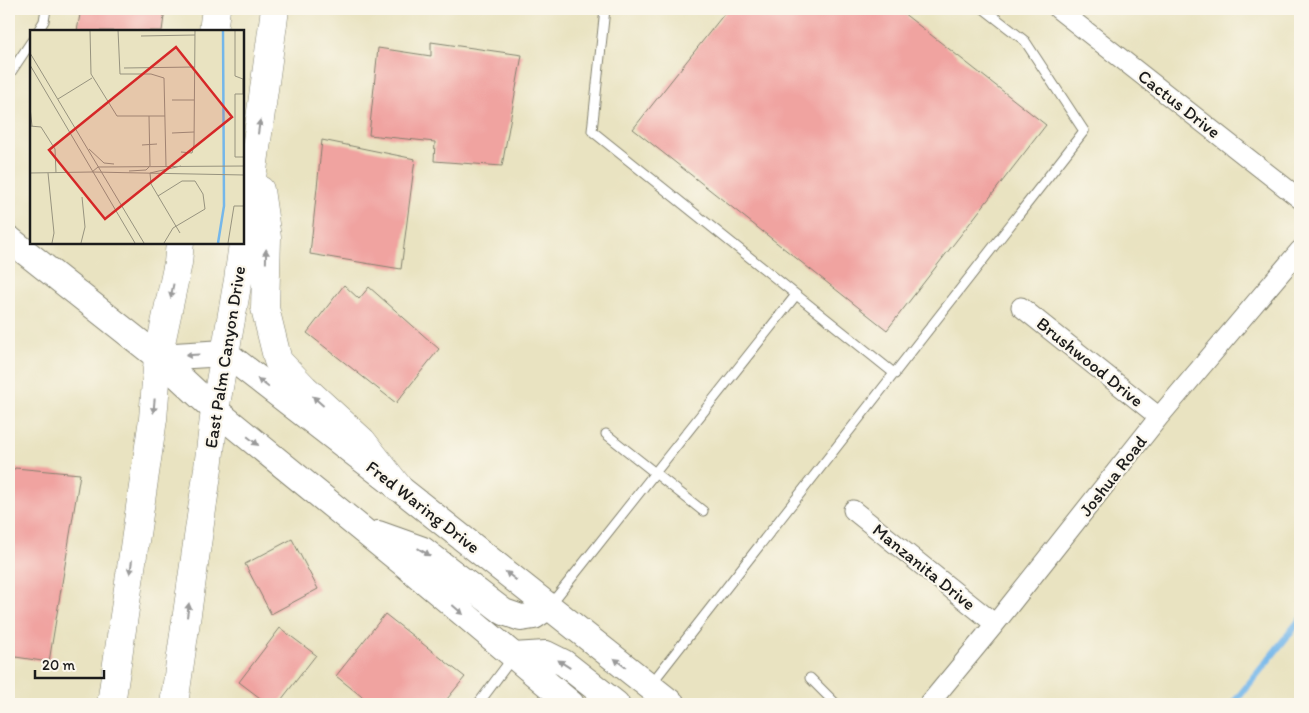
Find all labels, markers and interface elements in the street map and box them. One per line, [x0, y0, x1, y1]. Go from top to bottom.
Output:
inset map [30, 30, 244, 244]
street label: Cactus Drive [1133, 65, 1225, 143]
one-way arrow [255, 119, 263, 135]
one-way arrow [263, 248, 271, 264]
street label: East Palm Canyon Drive [200, 264, 250, 450]
one-way arrow [168, 283, 176, 298]
street label: Brushwood Drive [1032, 312, 1148, 412]
one-way arrow [184, 352, 200, 360]
one-way arrow [257, 377, 270, 388]
one-way arrow [311, 395, 324, 406]
one-way arrow [150, 398, 158, 414]
street label: Joshua Road [1075, 431, 1152, 521]
one-way arrow [246, 435, 259, 446]
street label: Fred Waring Drive [362, 456, 484, 558]
street label: Manzanita Drive [868, 519, 980, 615]
one-way arrow [417, 547, 430, 556]
one-way arrow [127, 559, 135, 575]
one-way arrow [505, 571, 518, 582]
one-way arrow [184, 602, 192, 618]
one-way arrow [452, 604, 465, 615]
scale bar [35, 648, 104, 680]
text: 20 m [42, 656, 76, 674]
one-way arrow [614, 657, 627, 668]
one-way arrow [557, 660, 570, 669]

